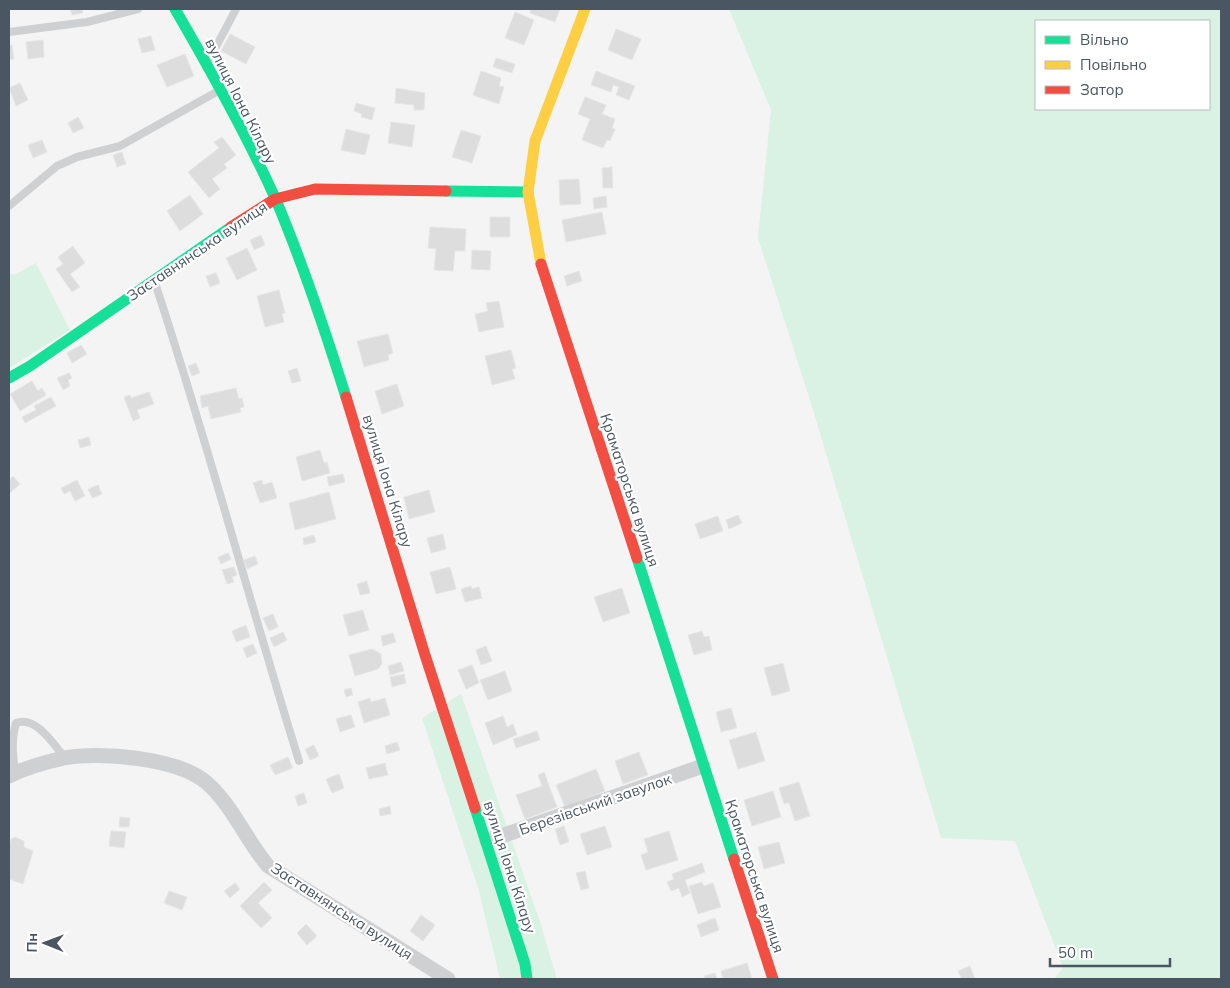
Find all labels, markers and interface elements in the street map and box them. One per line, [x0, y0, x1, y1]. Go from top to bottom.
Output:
legend [1035, 20, 1210, 110]
text: Вільно [1080, 30, 1129, 49]
street label: вулиця Іона Кілару [201, 35, 281, 167]
text: Повільно [1080, 55, 1147, 74]
text: Затор [1080, 80, 1124, 99]
street label: Заставнянська вулиця [123, 197, 271, 305]
street label: Краматорська вулиця [596, 411, 664, 569]
street label: вулиця Іона Кілару [359, 412, 417, 550]
street label: Березівський завулок [516, 769, 674, 839]
street label: Краматорська вулиця [721, 797, 789, 955]
street label: вулиця Іона Кілару [480, 798, 540, 936]
street label: Заставнянська вулиця [268, 858, 416, 964]
north arrow [20, 918, 70, 968]
text: Пн [23, 933, 41, 953]
scale bar [1050, 936, 1170, 968]
text: 50 m [1058, 943, 1093, 962]

